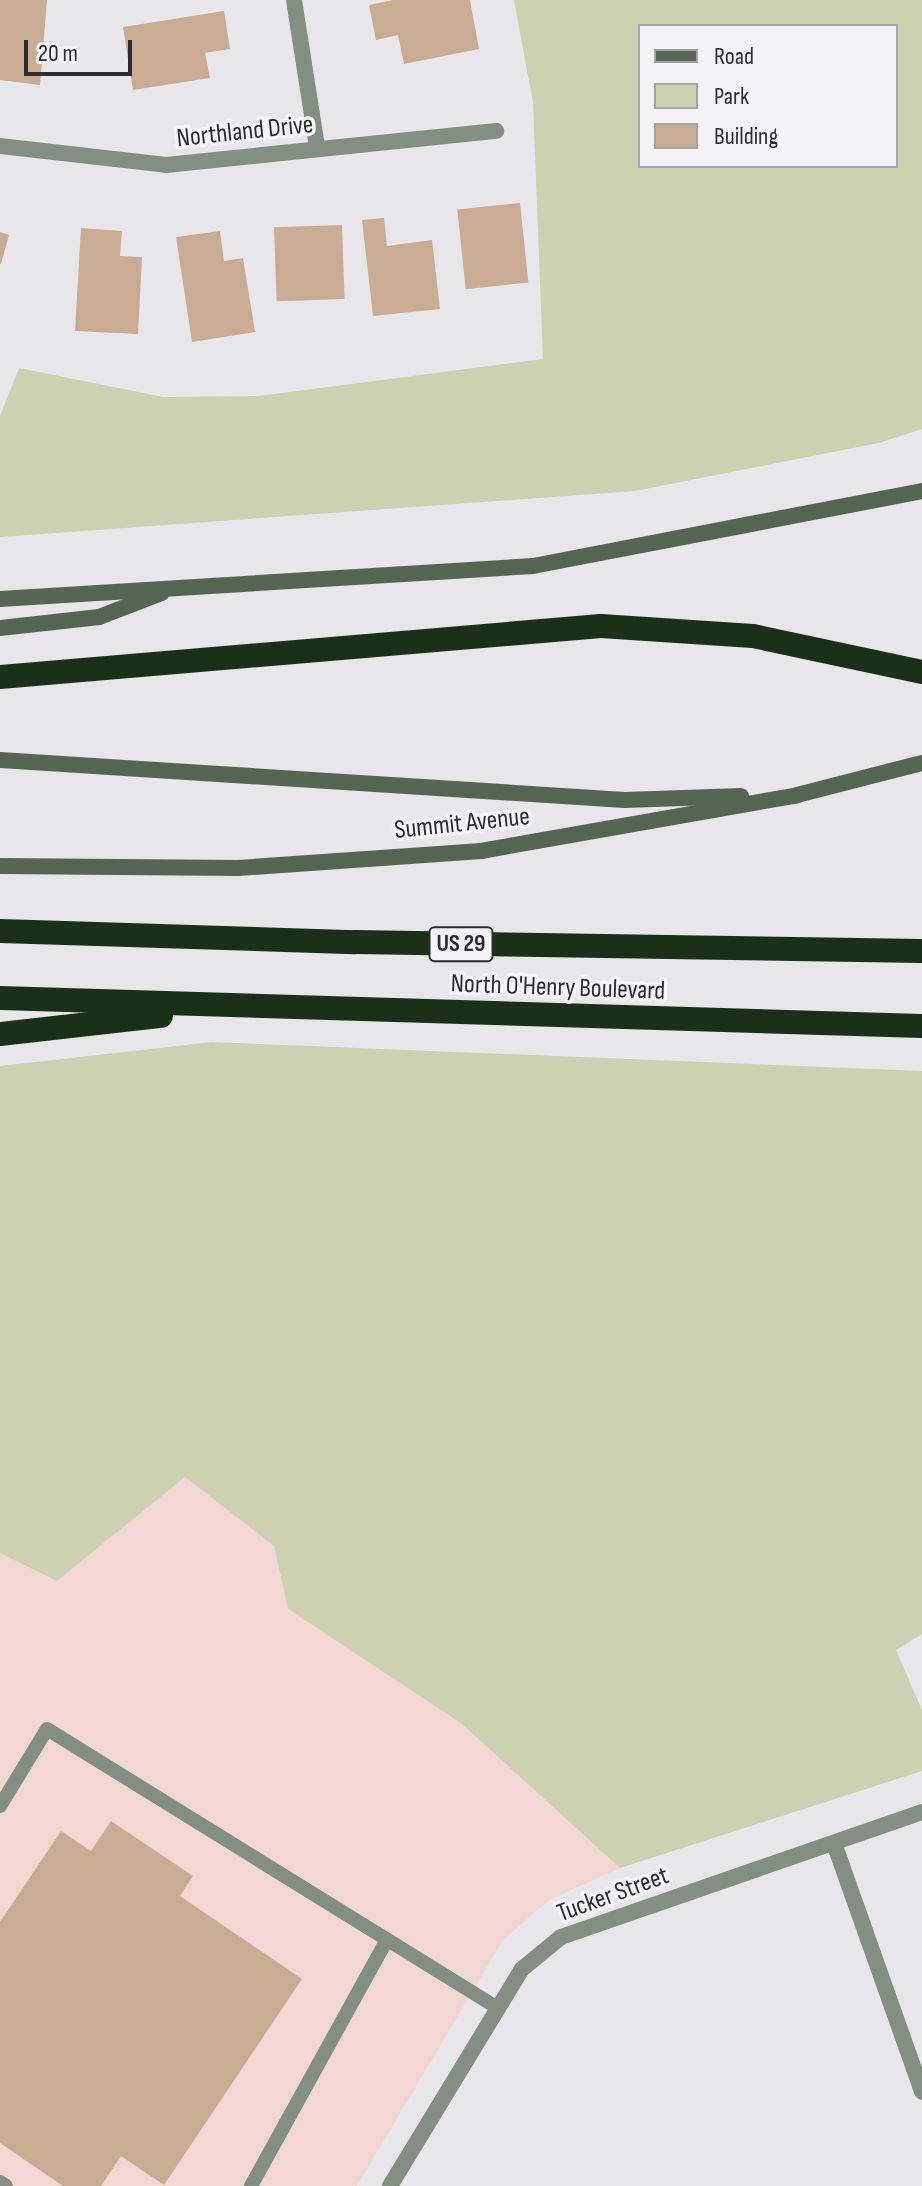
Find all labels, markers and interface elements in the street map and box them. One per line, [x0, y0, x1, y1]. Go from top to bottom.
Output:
scale bar [28, 24, 136, 74]
legend [638, 24, 898, 168]
text: 20 m [38, 39, 78, 68]
text: Road [714, 42, 754, 71]
text: Park [714, 82, 749, 111]
street label: Northland Drive [175, 109, 315, 155]
text: Building [714, 122, 778, 151]
street label: Summit Avenue [393, 801, 531, 847]
road number: US 29 [427, 924, 495, 964]
street label: North O'Henry Boulevard [450, 969, 666, 1007]
street label: Tucker Street [553, 1860, 673, 1930]

